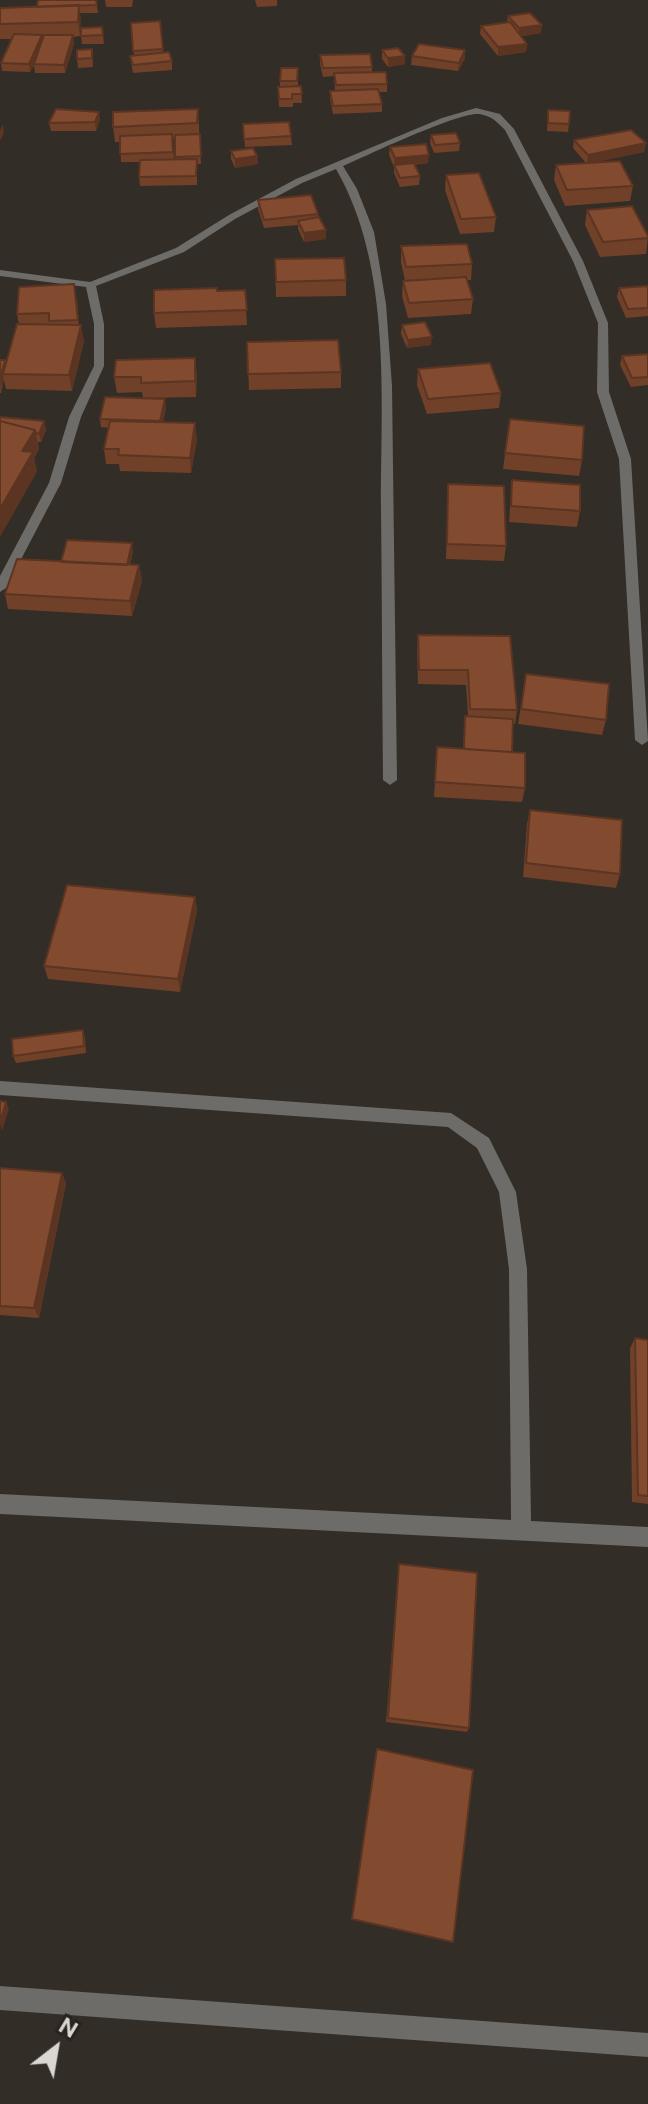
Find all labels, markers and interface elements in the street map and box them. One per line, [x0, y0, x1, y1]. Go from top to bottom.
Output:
north arrow [16, 2008, 96, 2088]
text: N [54, 2012, 82, 2043]

